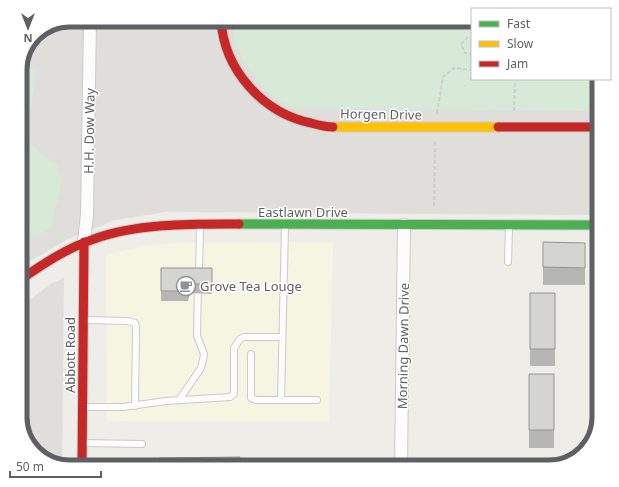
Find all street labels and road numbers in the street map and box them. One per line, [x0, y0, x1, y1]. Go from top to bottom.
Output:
street label: H.H. Dow Way [79, 87, 99, 174]
street label: Horgen Drive [340, 104, 422, 124]
street label: Eastlawn Drive [258, 203, 348, 221]
street label: Morning Dawn Drive [393, 283, 413, 409]
street label: Abbott Road [61, 317, 79, 393]

